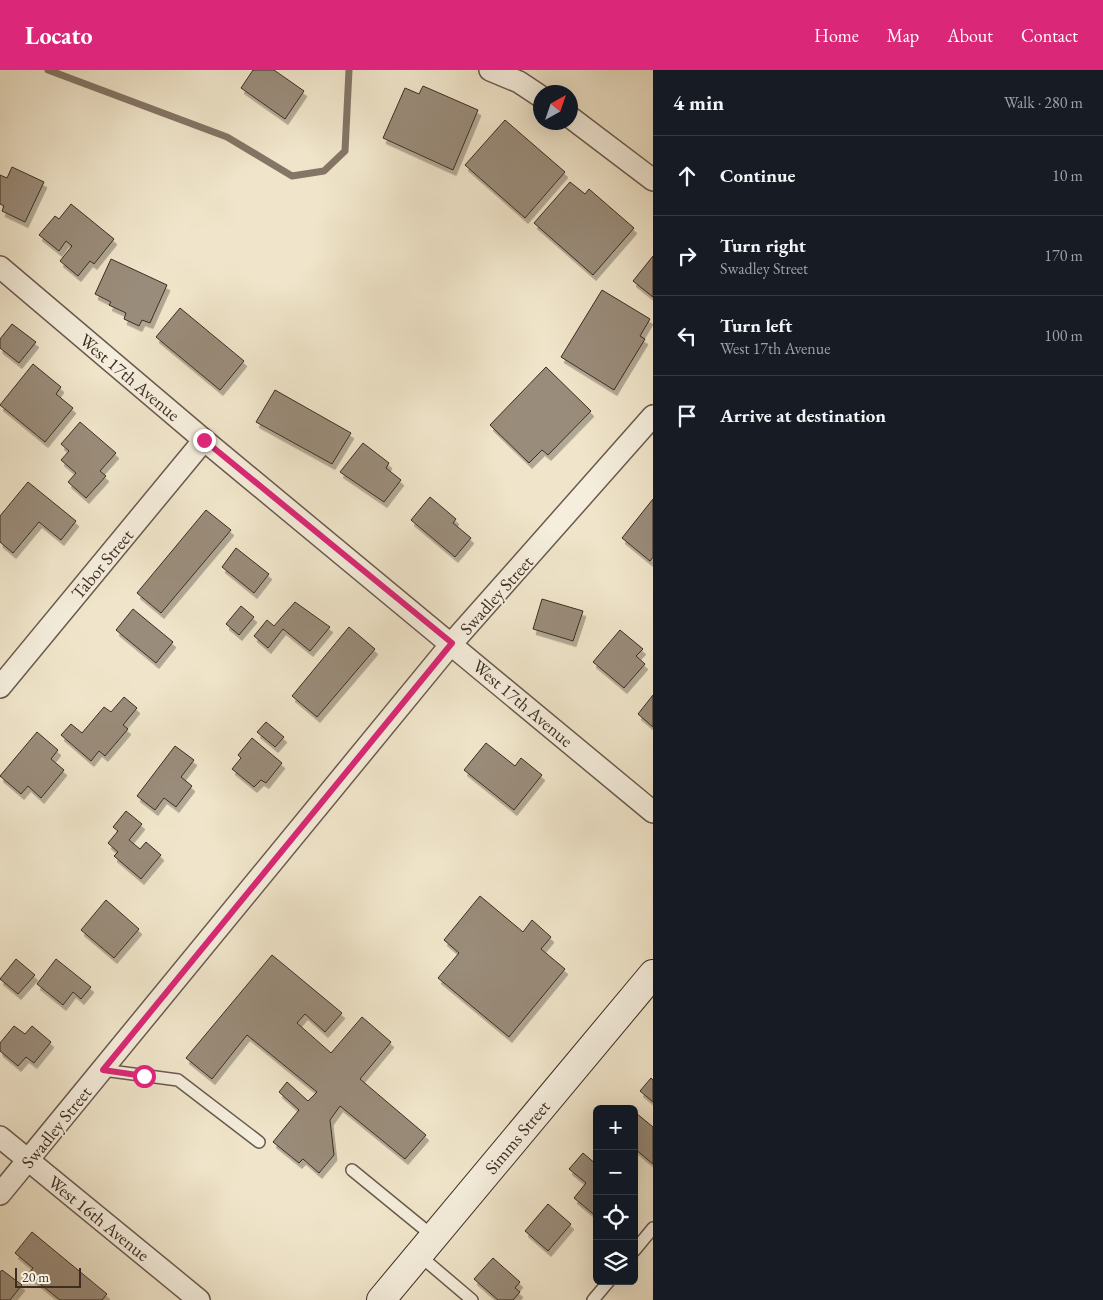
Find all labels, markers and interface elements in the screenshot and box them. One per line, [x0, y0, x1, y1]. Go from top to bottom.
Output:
text: Locato [25, 20, 93, 51]
text: Home [814, 24, 859, 47]
text: Map [887, 24, 919, 47]
text: About [947, 24, 993, 47]
text: Contact [1021, 24, 1078, 47]
north arrow [533, 85, 578, 130]
text: 4 min [673, 89, 724, 116]
text: Walk · 280 m [1004, 92, 1083, 113]
icon: ahead [673, 162, 701, 190]
text: Continue [720, 163, 795, 188]
text: 10 m [1052, 165, 1083, 186]
text: Turn right [720, 233, 806, 258]
icon: right [673, 242, 701, 270]
text: 170 m [1044, 245, 1083, 266]
text: Swadley Street [720, 258, 808, 279]
text: Turn left [720, 313, 792, 338]
icon: left [673, 322, 701, 350]
text: 100 m [1044, 325, 1083, 346]
street label: West 17th Avenue [75, 328, 185, 426]
text: West 17th Avenue [720, 338, 830, 359]
icon: arrive [673, 402, 701, 430]
text: Arrive at destination [720, 403, 886, 428]
route end [193, 429, 216, 452]
street label: Tabor Street [66, 524, 138, 604]
street label: Swadley Street [454, 550, 538, 640]
street label: West 17th Avenue [468, 654, 578, 752]
route start [133, 1065, 156, 1088]
street label: Swadley Street [16, 1081, 96, 1173]
street label: Simms Street [479, 1095, 555, 1179]
map controls [593, 1105, 638, 1285]
button: + [593, 1105, 638, 1150]
button: − [593, 1150, 638, 1195]
street label: West 16th Avenue [43, 1170, 155, 1266]
button: locate [593, 1195, 638, 1240]
button: layers [593, 1240, 638, 1285]
scale bar [15, 1265, 81, 1288]
text: 20 m [22, 1268, 49, 1286]

